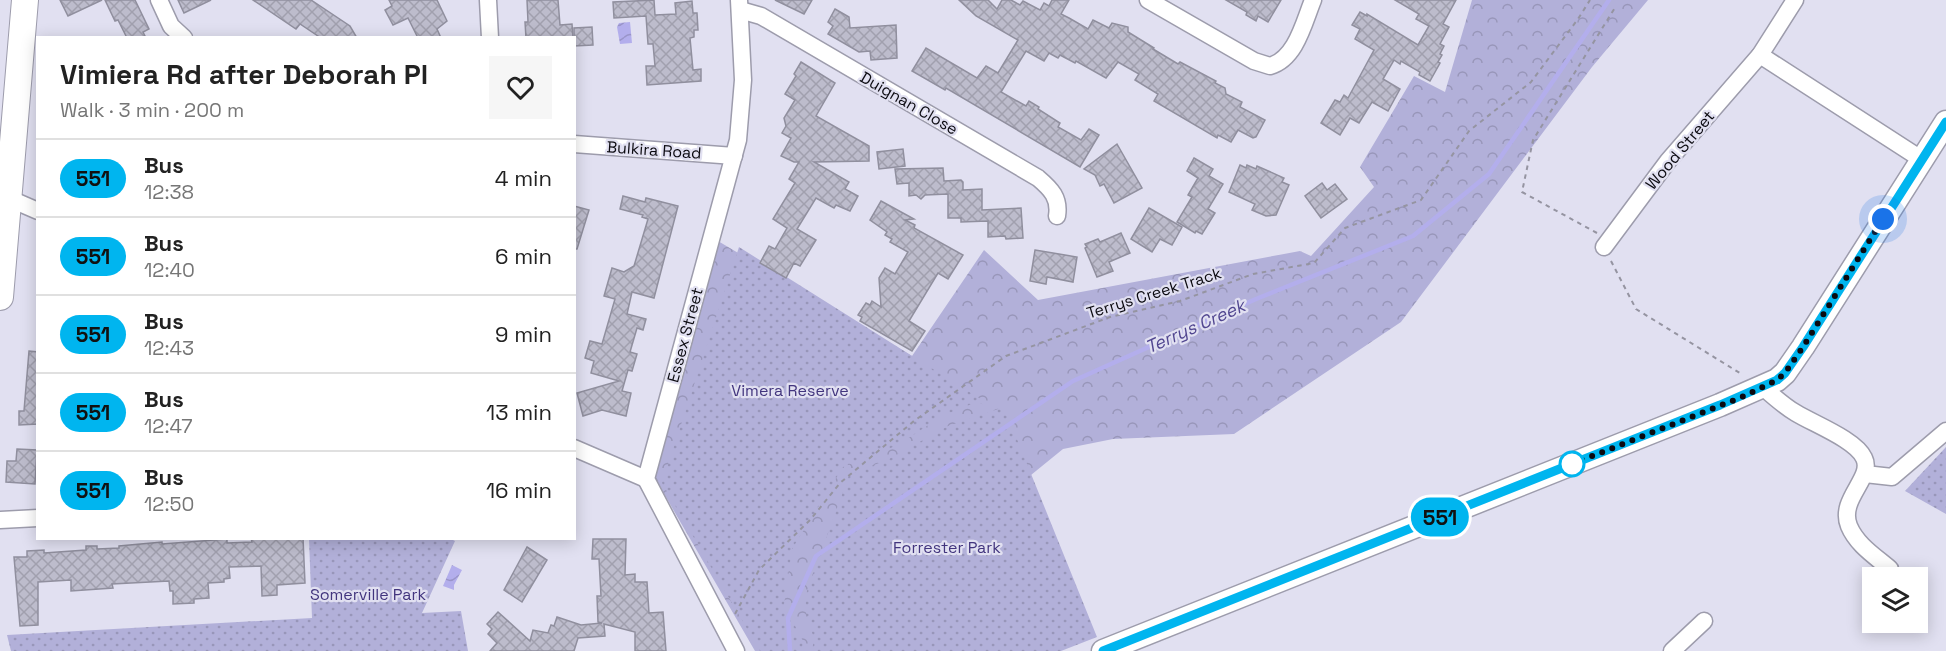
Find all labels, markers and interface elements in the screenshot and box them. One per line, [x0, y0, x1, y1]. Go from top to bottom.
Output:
text: Vimiera Rd after Deborah Pl [60, 56, 428, 92]
button: heart [489, 56, 552, 119]
street label: Duignan Close [856, 67, 962, 139]
text: Walk · 3 min · 200 m [60, 97, 244, 123]
street label: Wood Street [1641, 106, 1719, 194]
street label: Bulkira Road [606, 136, 702, 164]
text: Bus [144, 151, 184, 179]
text: 4 min [495, 164, 552, 192]
text: 551 [76, 165, 110, 192]
text: 12:38 [144, 179, 194, 205]
your location [1868, 204, 1898, 234]
text: Bus [144, 229, 184, 257]
text: 6 min [495, 242, 552, 270]
text: 551 [76, 243, 110, 270]
text: 12:40 [144, 257, 195, 283]
street label: Terrys Creek Track [1084, 262, 1224, 324]
street label: Essex Street [662, 285, 708, 385]
water label: Terrys Creek [1141, 293, 1251, 358]
text: Bus [144, 307, 184, 335]
text: 9 min [495, 320, 552, 348]
text: 551 [76, 321, 110, 348]
text: 12:43 [144, 335, 194, 361]
park label: Vimera Reserve [731, 380, 849, 401]
text: Bus [144, 385, 184, 413]
text: 13 min [486, 398, 552, 426]
text: 551 [76, 399, 110, 426]
text: 12:47 [144, 413, 193, 439]
unlabelled marker [1559, 451, 1585, 477]
text: Bus [144, 463, 184, 491]
text: 16 min [486, 476, 552, 504]
text: 551 [76, 477, 110, 504]
text: 12:50 [144, 491, 194, 517]
line badge: 551 [1406, 498, 1474, 536]
text: 551 [1423, 504, 1457, 531]
park label: Forrester Park [893, 537, 1001, 558]
map controls [1862, 567, 1928, 633]
button: layers [1862, 567, 1928, 633]
park label: Somerville Park [310, 584, 426, 605]

